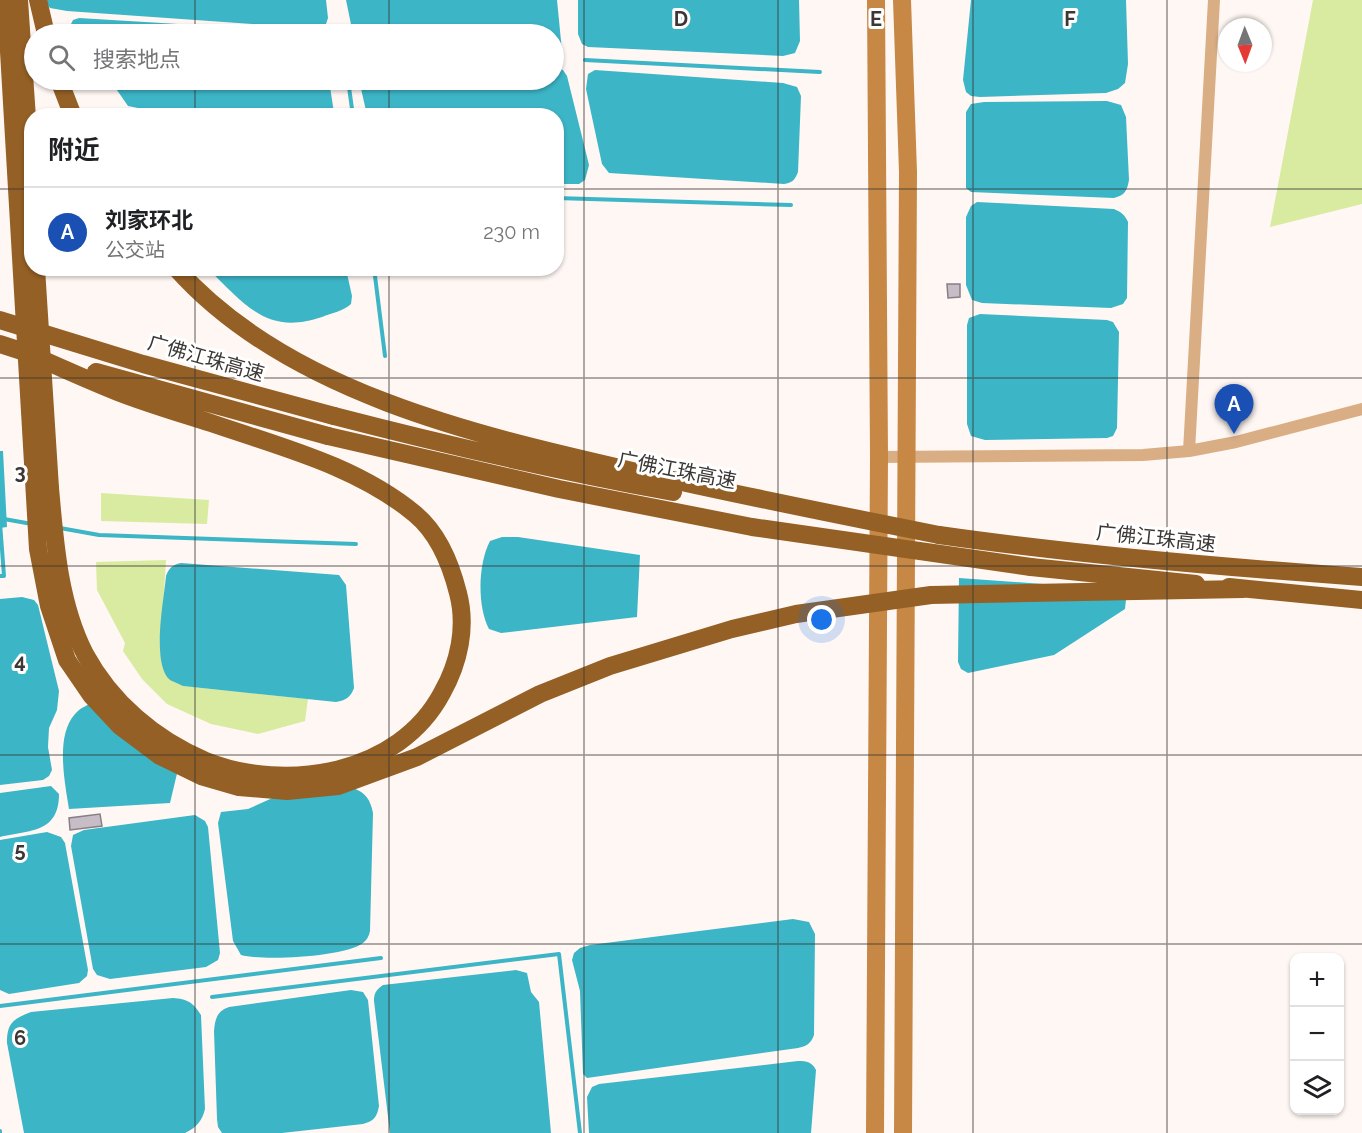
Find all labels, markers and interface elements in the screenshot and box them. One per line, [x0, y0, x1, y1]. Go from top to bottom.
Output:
text: D [674, 7, 688, 31]
text: E [870, 7, 882, 31]
text: F [1064, 7, 1076, 31]
north arrow [1218, 18, 1272, 72]
search box [24, 24, 564, 90]
icon: search [45, 41, 78, 74]
text: 搜索地点 [93, 46, 181, 72]
text: 附近 [48, 135, 100, 165]
text: 刘家环北 [105, 207, 193, 233]
text: A [61, 220, 74, 244]
text: 230 m [483, 220, 540, 244]
text: 公交站 [105, 238, 165, 262]
street label: 广佛江珠高速 [145, 330, 267, 386]
pin: A [1214, 384, 1254, 434]
street label: 广佛江珠高速 [616, 447, 738, 493]
text: 3 [14, 460, 26, 484]
street label: 广佛江珠高速 [1095, 520, 1217, 556]
your location [807, 605, 836, 634]
text: 4 [14, 649, 26, 673]
text: 5 [14, 838, 26, 862]
map controls [1290, 953, 1344, 1115]
button: + [1290, 953, 1344, 1007]
button: − [1290, 1007, 1344, 1061]
text: 6 [14, 1026, 26, 1050]
button: layers [1290, 1061, 1344, 1115]

